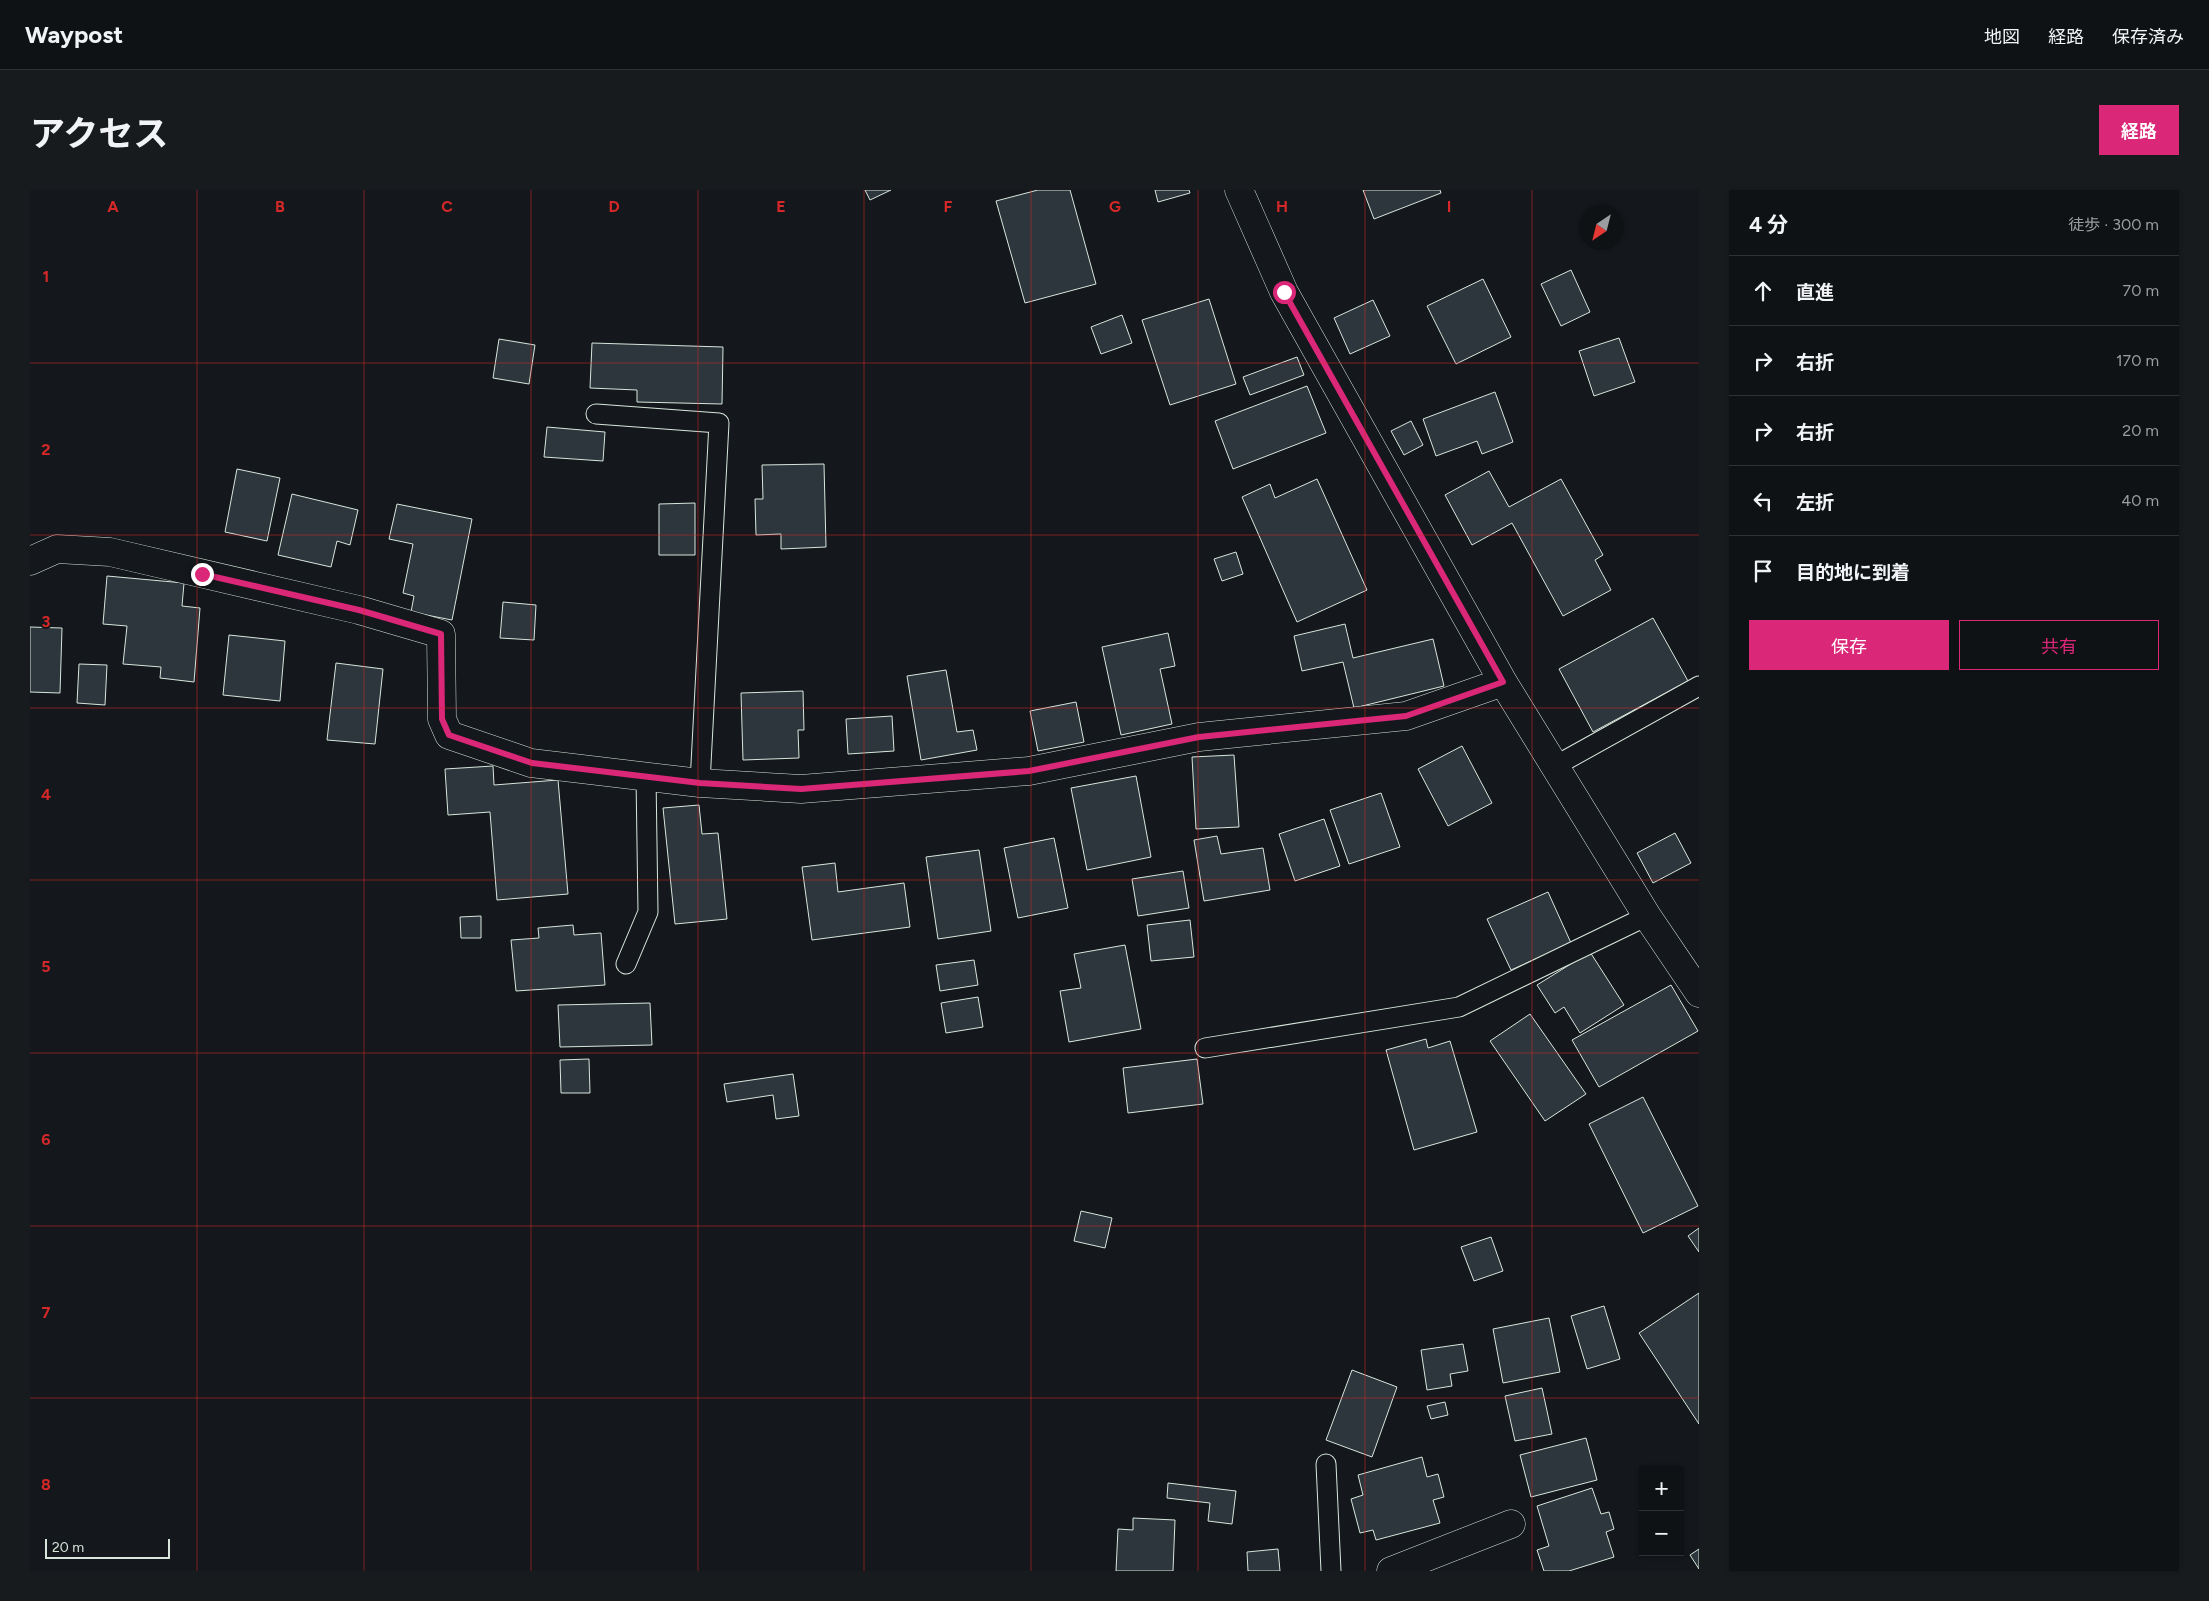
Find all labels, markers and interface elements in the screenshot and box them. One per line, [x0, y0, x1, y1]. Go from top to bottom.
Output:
text: Waypost [25, 20, 123, 49]
text: 地図 [1984, 26, 2020, 48]
text: 経路 [2048, 26, 2084, 48]
text: 保存済み [2112, 26, 2184, 48]
button: 経路 [2099, 105, 2179, 155]
text: アクセス [30, 113, 168, 155]
text: A [107, 197, 119, 216]
text: B [275, 197, 285, 216]
text: C [441, 197, 453, 216]
text: D [608, 197, 620, 216]
text: E [776, 197, 786, 216]
text: F [944, 197, 953, 216]
text: G [1109, 197, 1121, 216]
text: H [1276, 197, 1288, 216]
text: I [1447, 197, 1451, 216]
north arrow [1579, 205, 1624, 250]
text: 4 分 [1749, 212, 1788, 237]
text: 徒歩 · 300 m [2068, 215, 2159, 234]
text: 1 [43, 267, 49, 286]
icon: ahead [1749, 277, 1777, 305]
route start [1273, 281, 1296, 304]
text: 直進 [1796, 281, 1834, 304]
text: 70 m [2123, 281, 2159, 300]
icon: right [1749, 347, 1777, 375]
text: 右折 [1796, 351, 1834, 374]
text: 170 m [2116, 351, 2159, 370]
icon: right [1749, 417, 1777, 445]
text: 右折 [1796, 421, 1834, 444]
text: 20 m [2122, 421, 2159, 440]
text: 2 [41, 440, 51, 459]
icon: left [1749, 487, 1777, 515]
text: 左折 [1796, 491, 1834, 514]
text: 40 m [2121, 491, 2159, 510]
icon: arrive [1749, 557, 1777, 585]
text: 目的地に到着 [1796, 561, 1910, 584]
route end [191, 563, 214, 586]
text: 3 [42, 612, 51, 631]
button: 保存 [1749, 620, 1949, 670]
button: 共有 [1959, 620, 2159, 670]
text: 4 [41, 785, 51, 804]
text: 5 [41, 957, 51, 976]
text: 6 [41, 1130, 51, 1149]
text: 7 [42, 1303, 51, 1322]
map controls [1639, 1466, 1684, 1556]
button: + [1639, 1466, 1684, 1511]
text: 8 [41, 1475, 51, 1494]
button: − [1639, 1511, 1684, 1556]
scale bar [45, 1536, 170, 1559]
text: 20 m [52, 1539, 84, 1556]

